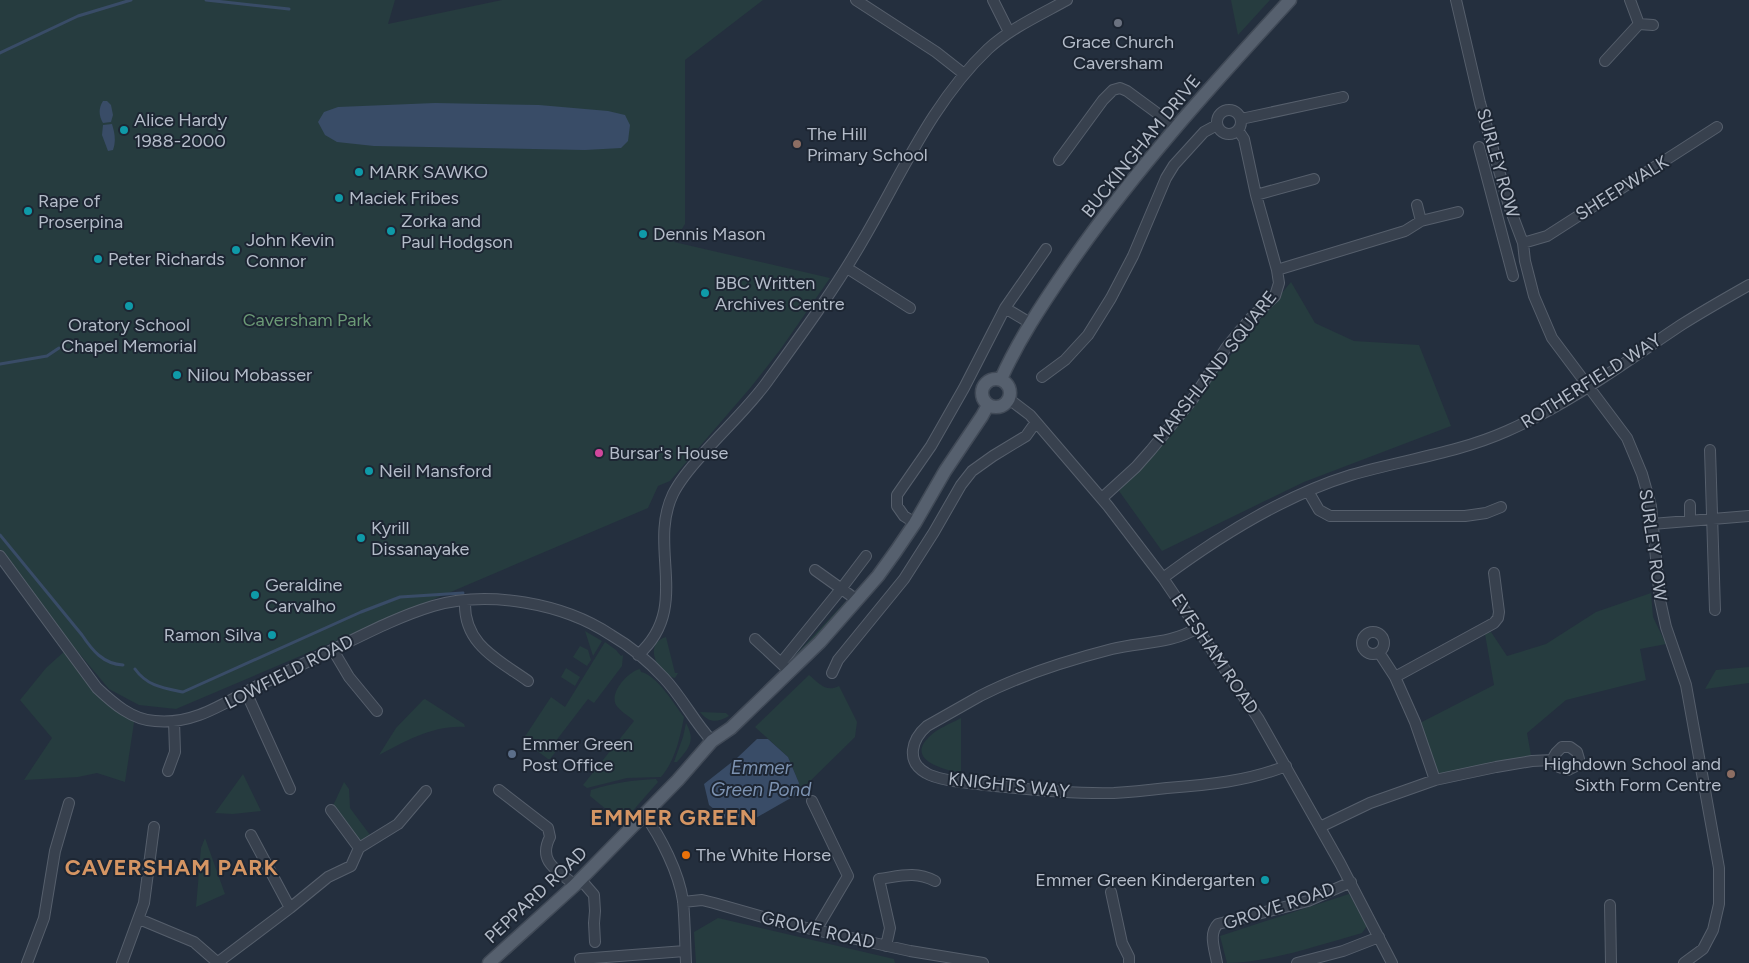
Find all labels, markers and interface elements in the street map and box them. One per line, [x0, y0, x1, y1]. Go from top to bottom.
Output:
marker: Grace Church Caversham [1112, 17, 1124, 29]
place label: Grace Church Caversham [1062, 31, 1174, 74]
street label: BUCKINGHAM DRIVE [1077, 70, 1205, 222]
street label: SURLEY ROW [1472, 106, 1524, 221]
place label: Alice Hardy 1988-2000 [134, 109, 228, 152]
place label: The Hill Primary School [807, 123, 928, 166]
marker: Alice Hardy 1988-2000 [118, 124, 130, 136]
marker: The Hill Primary School [791, 138, 803, 150]
street label: SHEEPWALK [1571, 151, 1673, 225]
place label: MARK SAWKO [369, 161, 488, 183]
marker: MARK SAWKO [353, 166, 365, 178]
place label: Maciek Fribes [349, 187, 459, 209]
place label: Rape of Proserpina [38, 190, 123, 233]
marker: Maciek Fribes [333, 192, 345, 204]
marker: Rape of Proserpina [22, 205, 34, 217]
place label: Zorka and Paul Hodgson [401, 210, 513, 253]
place label: Dennis Mason [653, 223, 766, 245]
marker: Zorka and Paul Hodgson [385, 225, 397, 237]
marker: Dennis Mason [637, 228, 649, 240]
place label: John Kevin Connor [246, 229, 334, 272]
marker: John Kevin Connor [230, 244, 242, 256]
place label: Peter Richards [108, 248, 225, 270]
marker: Peter Richards [92, 253, 104, 265]
place label: BBC Written Archives Centre [715, 272, 845, 315]
street label: MARSHLAND SQUARE [1149, 286, 1281, 448]
marker: BBC Written Archives Centre [699, 287, 711, 299]
marker: Oratory School Chapel Memorial [123, 300, 135, 312]
park label: Caversham Park [243, 309, 372, 331]
place label: Oratory School Chapel Memorial [61, 314, 197, 357]
street label: ROTHERFIELD WAY [1517, 329, 1665, 433]
place label: Nilou Mobasser [187, 364, 312, 386]
marker: Nilou Mobasser [171, 369, 183, 381]
place label: Bursar's House [609, 442, 729, 464]
marker: Bursar's House [593, 447, 605, 459]
place label: Neil Mansford [379, 460, 492, 482]
marker: Neil Mansford [363, 465, 375, 477]
street label: SURLEY ROW [1634, 488, 1672, 603]
place label: Kyrill Dissanayake [371, 517, 470, 560]
marker: Kyrill Dissanayake [355, 532, 367, 544]
place label: Geraldine Carvalho [265, 574, 342, 617]
marker: Geraldine Carvalho [249, 589, 261, 601]
street label: EVESHAM ROAD [1167, 590, 1263, 718]
place label: Ramon Silva [164, 624, 262, 646]
marker: Ramon Silva [266, 629, 278, 641]
street label: LOWFIELD ROAD [221, 630, 357, 714]
place label: Emmer Green Post Office [522, 733, 633, 776]
marker: Emmer Green Post Office [506, 748, 518, 760]
place label: Highdown School and Sixth Form Centre [1543, 753, 1721, 796]
water label: Emmer Green Pond [711, 756, 812, 801]
street label: KNIGHTS WAY [947, 768, 1071, 802]
marker: Highdown School and Sixth Form Centre [1725, 768, 1737, 780]
district label: EMMER GREEN [590, 804, 758, 831]
street label: PEPPARD ROAD [480, 842, 592, 948]
place label: The White Horse [696, 844, 831, 866]
marker: The White Horse [680, 849, 692, 861]
district label: CAVERSHAM PARK [65, 854, 279, 881]
place label: Emmer Green Kindergarten [1035, 869, 1255, 891]
marker: Emmer Green Kindergarten [1259, 874, 1271, 886]
street label: GROVE ROAD [1220, 878, 1338, 934]
street label: GROVE ROAD [759, 906, 877, 954]

